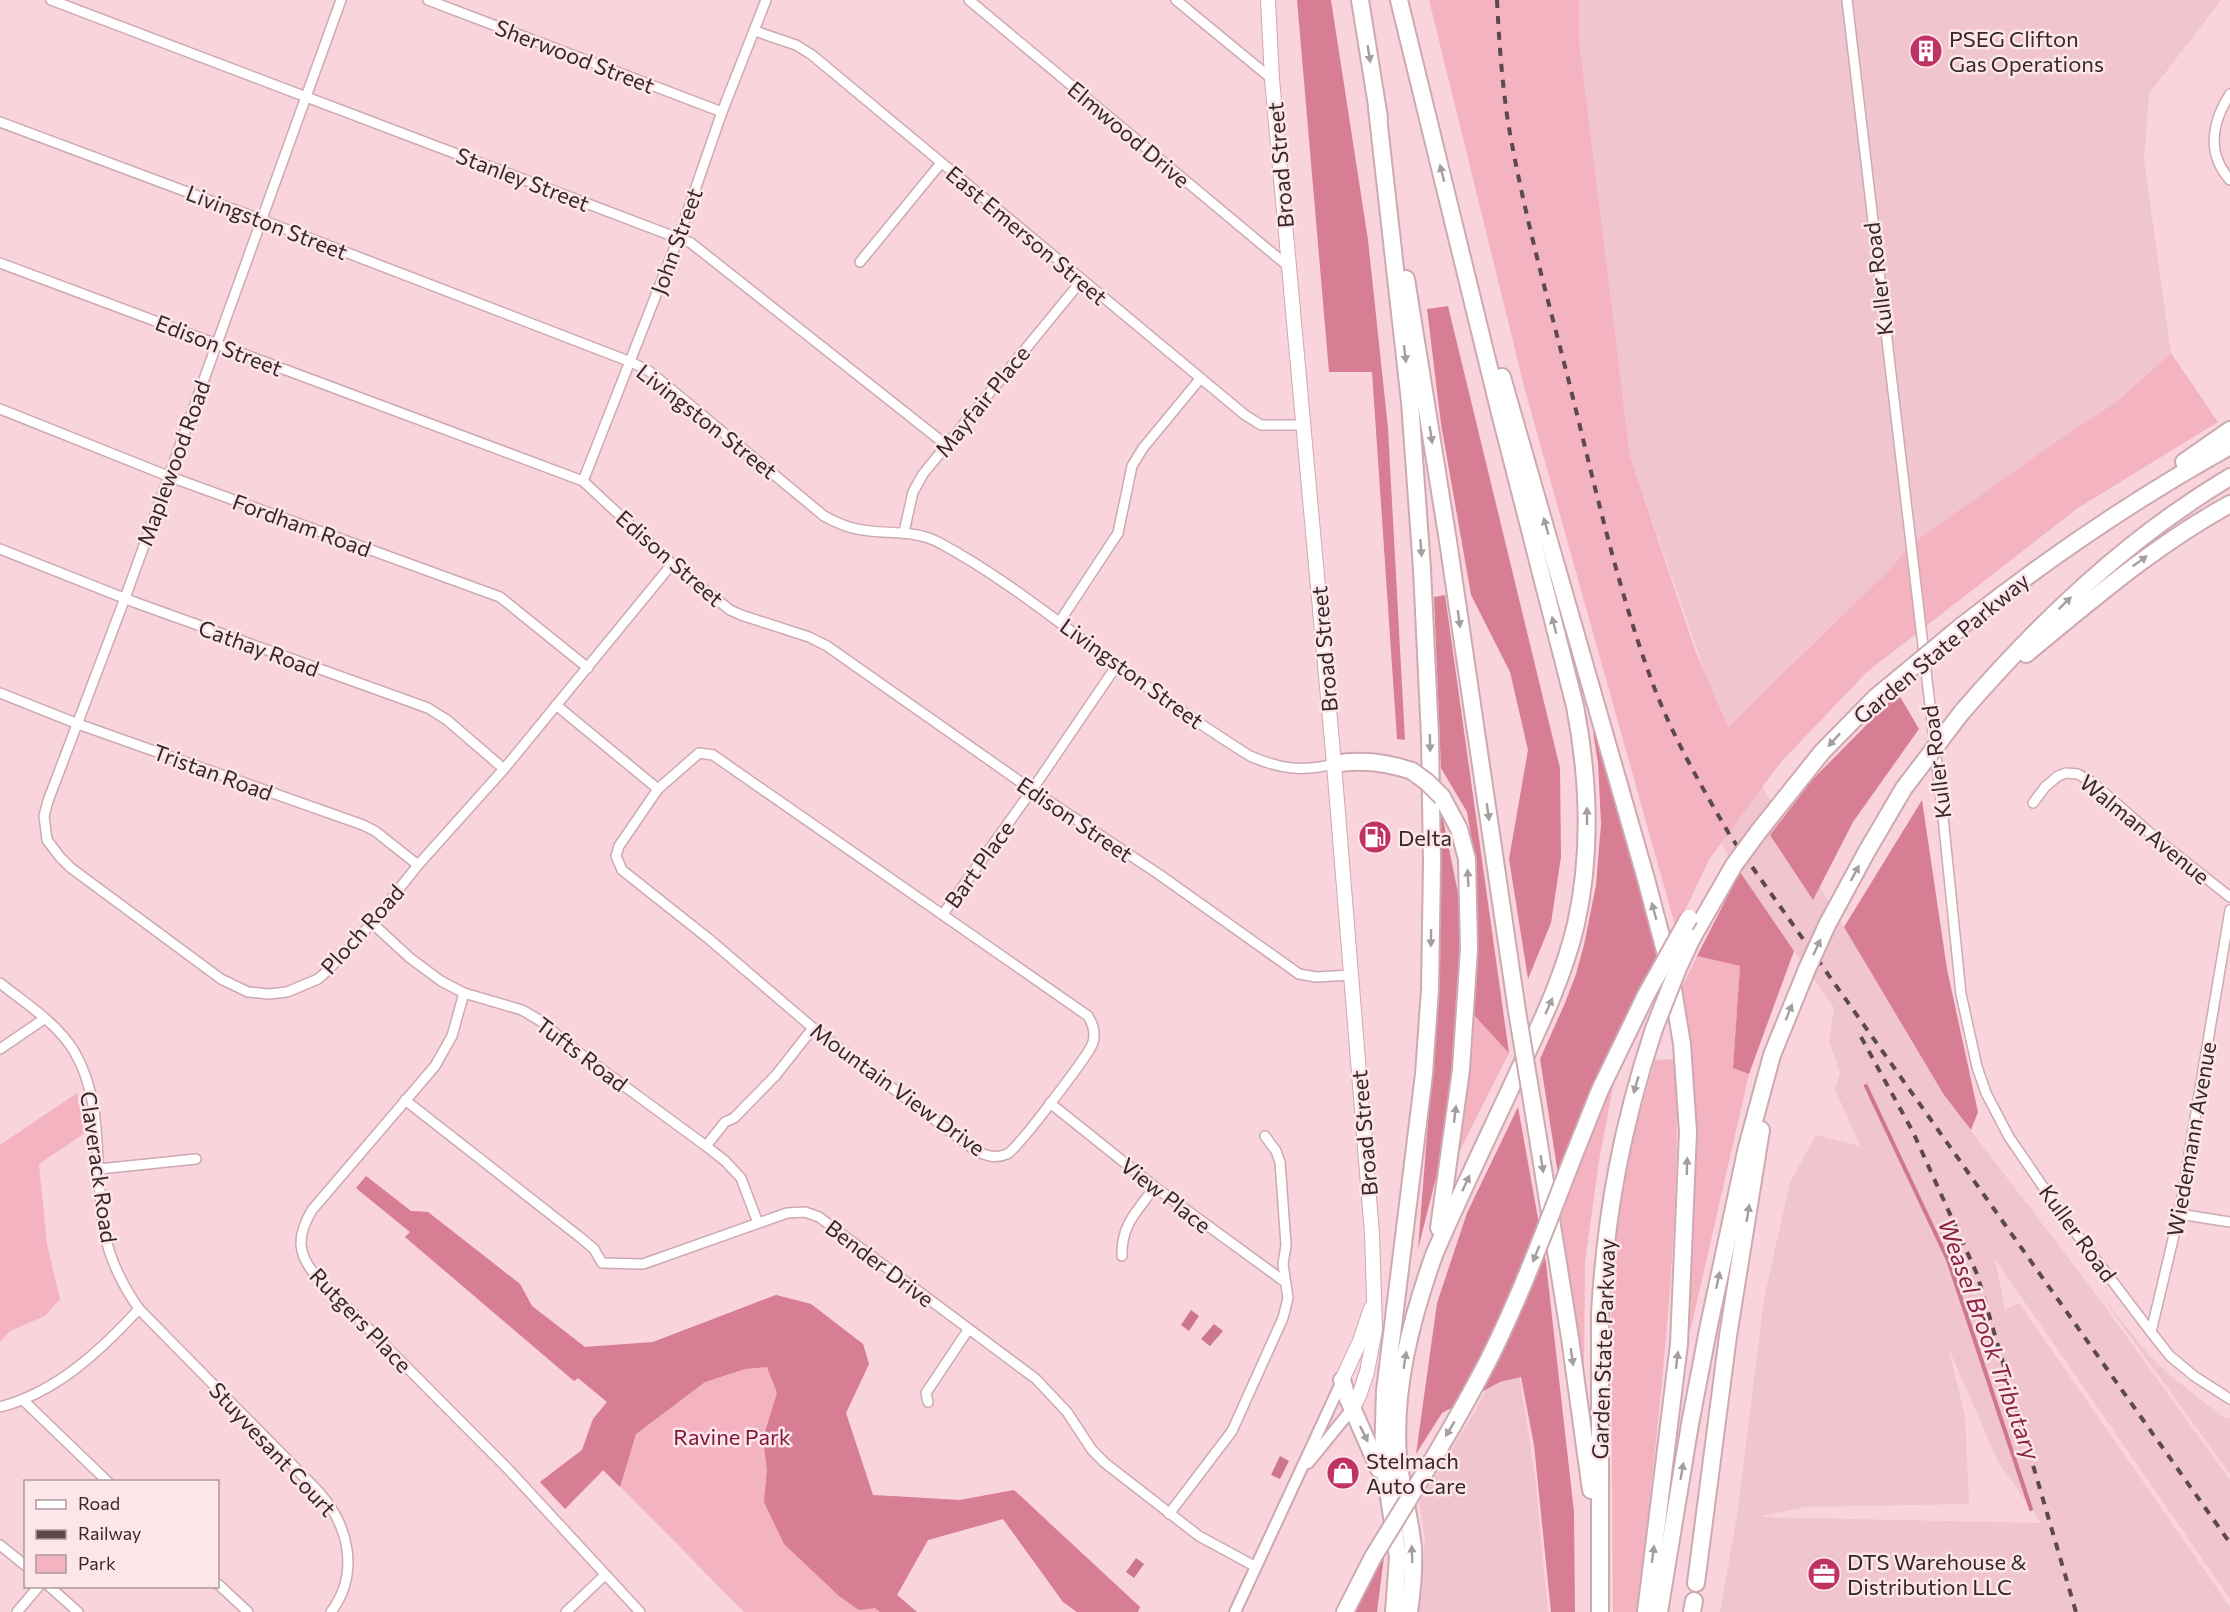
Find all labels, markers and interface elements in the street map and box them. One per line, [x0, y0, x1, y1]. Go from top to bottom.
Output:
street label: Sherwood Street [492, 13, 658, 99]
place label: PSEG Clifton Gas Operations [1949, 25, 2104, 77]
building icon: PSEG Clifton Gas Operations [1908, 33, 1944, 69]
one-way arrow [1365, 44, 1374, 63]
street label: Elmwood Drive [1062, 75, 1196, 193]
street label: Broad Street [1261, 101, 1299, 229]
street label: Stanley Street [453, 141, 593, 217]
street label: East Emerson Street [941, 160, 1113, 310]
one-way arrow [1436, 164, 1446, 182]
street label: Livingston Street [182, 179, 352, 265]
street label: John Street [644, 184, 708, 298]
street label: Kuller Road [1858, 221, 1898, 337]
street label: Edison Street [152, 308, 286, 382]
street label: Mayfair Place [929, 340, 1035, 462]
one-way arrow [1400, 344, 1409, 363]
street label: Livingston Street [631, 358, 783, 484]
street label: Maplewood Road [131, 377, 215, 549]
one-way arrow [1427, 425, 1436, 444]
street label: Fordham Road [229, 487, 375, 563]
street label: Edison Street [611, 504, 729, 612]
one-way arrow [1541, 517, 1550, 535]
one-way arrow [1416, 538, 1426, 557]
one-way arrow [2132, 555, 2148, 567]
street label: Garden State Parkway [1848, 567, 2034, 729]
street label: Broad Street [1305, 585, 1343, 713]
one-way arrow [2057, 596, 2071, 610]
one-way arrow [1455, 610, 1464, 629]
street label: Livingston Street [1055, 612, 1209, 734]
street label: Cathay Road [195, 614, 323, 682]
one-way arrow [1549, 616, 1559, 634]
street label: Kuller Road [1916, 704, 1956, 820]
one-way arrow [1827, 732, 1841, 747]
one-way arrow [1425, 733, 1435, 752]
street label: Tristan Road [149, 738, 277, 806]
street label: Walman Avenue [2075, 768, 2215, 890]
street label: Edison Street [1012, 770, 1138, 868]
one-way arrow [1484, 803, 1493, 822]
one-way arrow [1582, 807, 1592, 826]
street label: Bart Place [938, 815, 1020, 913]
fuel station icon: Delta [1357, 819, 1393, 855]
place label: Delta [1398, 824, 1452, 851]
one-way arrow [1850, 864, 1860, 881]
one-way arrow [1464, 869, 1473, 888]
street label: Ploch Road [315, 878, 409, 980]
one-way arrow [1649, 902, 1659, 920]
one-way arrow [1426, 928, 1436, 947]
one-way arrow [1812, 937, 1822, 955]
one-way arrow [1544, 997, 1553, 1014]
one-way arrow [1785, 1003, 1794, 1021]
street label: Tufts Road [531, 1011, 633, 1097]
street label: Mountain View Drive [805, 1017, 991, 1161]
street label: Wiedemann Avenue [2161, 1039, 2221, 1239]
street label: Broad Street [1345, 1069, 1383, 1197]
one-way arrow [1631, 1076, 1640, 1094]
street label: Claverack Road [75, 1089, 123, 1245]
one-way arrow [1451, 1105, 1460, 1124]
street label: View Place [1115, 1151, 1217, 1239]
one-way arrow [1538, 1155, 1547, 1174]
one-way arrow [1682, 1156, 1692, 1175]
one-way arrow [1462, 1174, 1471, 1191]
street label: Kuller Road [2034, 1179, 2122, 1287]
one-way arrow [1744, 1204, 1753, 1223]
street label: Bender Drive [820, 1213, 940, 1313]
water label: Weasel Brook Tributary [1933, 1214, 2048, 1465]
street label: Garden State Parkway [1586, 1238, 1620, 1460]
one-way arrow [1530, 1245, 1540, 1263]
street label: Rutgers Place [304, 1262, 418, 1378]
one-way arrow [1714, 1270, 1723, 1289]
one-way arrow [1568, 1348, 1577, 1367]
one-way arrow [1400, 1351, 1409, 1370]
one-way arrow [1672, 1351, 1682, 1370]
street label: Stuyvesant Court [204, 1376, 342, 1522]
one-way arrow [1445, 1421, 1455, 1438]
park label: Ravine Park [673, 1423, 791, 1450]
one-way arrow [1360, 1425, 1369, 1442]
place label: Stelmach Auto Care [1366, 1447, 1466, 1499]
shop icon: Stelmach Auto Care [1325, 1455, 1361, 1491]
one-way arrow [1678, 1462, 1687, 1481]
legend [24, 1480, 219, 1588]
text: Road [78, 1492, 120, 1514]
text: Railway [78, 1522, 141, 1544]
one-way arrow [1407, 1544, 1417, 1563]
one-way arrow [1649, 1544, 1658, 1563]
place label: DTS Warehouse & Distribution LLC [1847, 1548, 2027, 1600]
text: Park [78, 1552, 116, 1574]
office icon: DTS Warehouse & Distribution LLC [1806, 1556, 1842, 1592]

